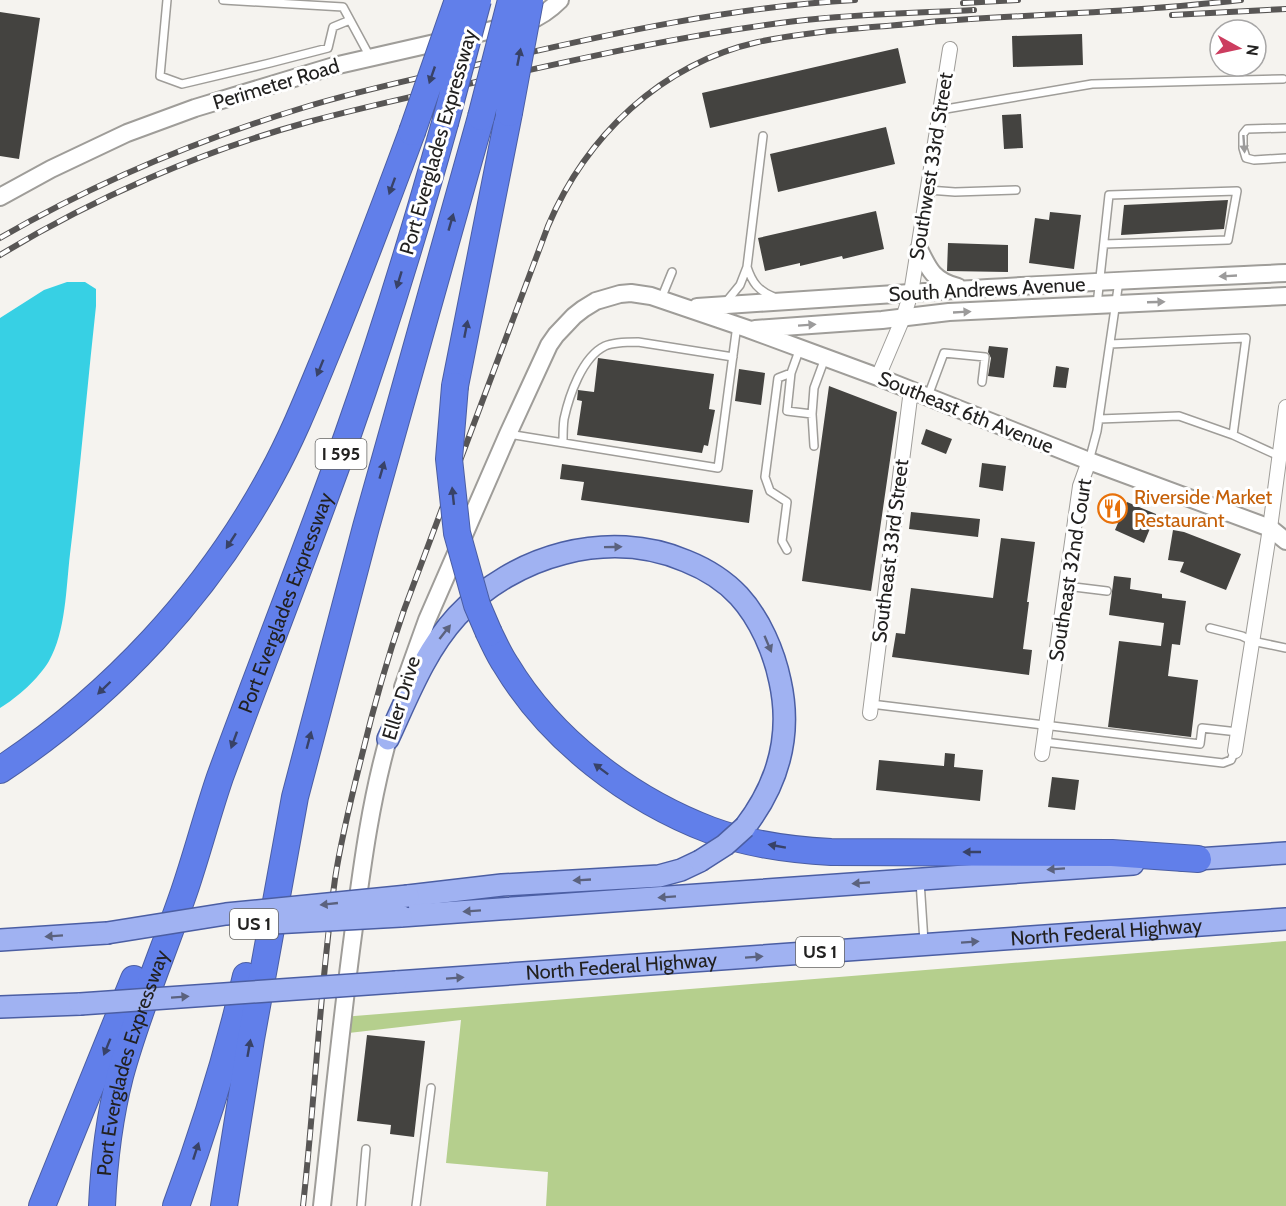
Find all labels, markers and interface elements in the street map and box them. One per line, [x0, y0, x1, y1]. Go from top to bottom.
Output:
north arrow [1208, 18, 1268, 78]
street label: Port Everglades Expressway [394, 27, 482, 257]
text: N [1242, 43, 1263, 57]
one-way arrow [515, 47, 524, 66]
street label: Perimeter Road [210, 53, 342, 115]
one-way arrow [427, 66, 437, 84]
street label: Southwest 33rd Street [904, 70, 958, 261]
one-way arrow [1239, 134, 1249, 153]
one-way arrow [386, 178, 396, 196]
one-way arrow [447, 213, 456, 231]
one-way arrow [394, 271, 403, 289]
one-way arrow [1218, 271, 1237, 280]
street label: South Andrews Avenue [888, 272, 1086, 306]
one-way arrow [1147, 297, 1166, 306]
one-way arrow [952, 307, 971, 316]
one-way arrow [462, 319, 471, 338]
one-way arrow [797, 320, 816, 330]
one-way arrow [315, 359, 324, 377]
street label: Southeast 6th Avenue [875, 366, 1057, 458]
road number: I 595 [316, 439, 366, 469]
street label: Southeast 33rd Street [867, 458, 913, 644]
one-way arrow [377, 461, 387, 480]
street label: Southeast 32nd Court [1044, 477, 1096, 663]
place label: Riverside Market Restaurant [1134, 485, 1273, 532]
one-way arrow [448, 486, 458, 505]
street label: Port Everglades Expressway [233, 489, 338, 716]
restaurant icon: Riverside Market Restaurant [1097, 493, 1129, 525]
one-way arrow [226, 533, 237, 549]
one-way arrow [604, 542, 623, 551]
one-way arrow [439, 624, 451, 640]
one-way arrow [763, 635, 773, 653]
street label: Eller Drive [377, 653, 425, 743]
one-way arrow [98, 681, 112, 695]
one-way arrow [229, 731, 239, 749]
one-way arrow [305, 731, 315, 749]
one-way arrow [593, 763, 608, 775]
one-way arrow [768, 841, 787, 850]
one-way arrow [962, 847, 981, 857]
one-way arrow [1046, 865, 1065, 874]
one-way arrow [572, 876, 591, 885]
one-way arrow [852, 878, 871, 888]
one-way arrow [657, 892, 676, 902]
one-way arrow [319, 899, 338, 909]
one-way arrow [463, 906, 482, 916]
road number: US 1 [230, 909, 278, 939]
street label: North Federal Highway [1010, 913, 1203, 950]
one-way arrow [44, 931, 63, 941]
road number: US 1 [796, 937, 844, 967]
one-way arrow [960, 937, 979, 946]
street label: Port Everglades Expressway [92, 947, 174, 1177]
street label: North Federal Highway [525, 947, 718, 985]
one-way arrow [745, 952, 764, 962]
one-way arrow [445, 973, 464, 983]
one-way arrow [171, 992, 190, 1002]
one-way arrow [102, 1038, 111, 1056]
one-way arrow [245, 1038, 254, 1057]
one-way arrow [191, 1142, 201, 1160]

